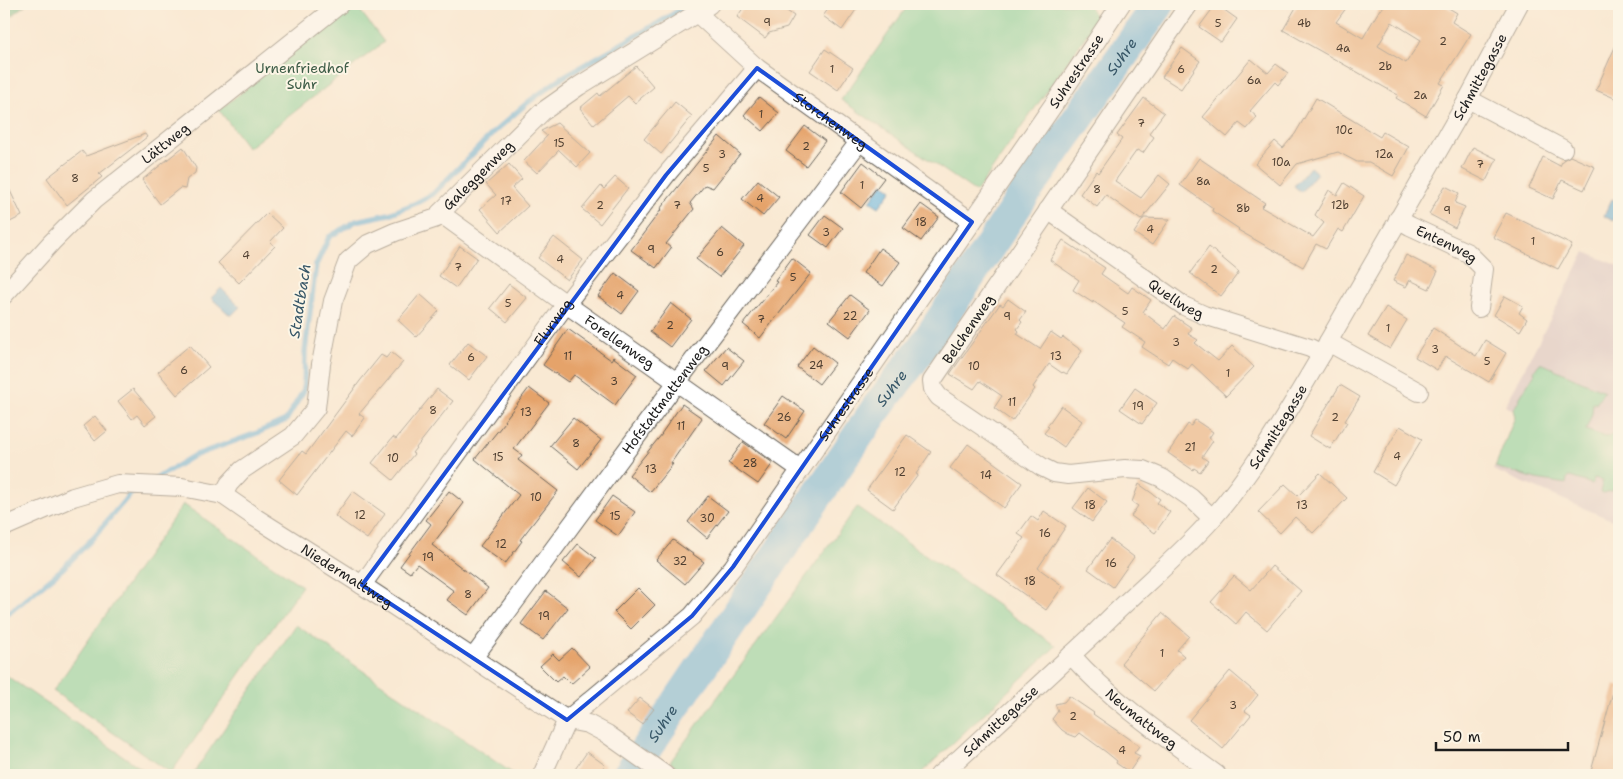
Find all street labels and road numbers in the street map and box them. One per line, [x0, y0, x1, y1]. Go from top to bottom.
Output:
street label: Suhrestrasse [1045, 30, 1108, 112]
street label: Schmittegasse [1449, 30, 1511, 124]
street label: Storchenweg [790, 88, 871, 154]
street label: Lättweg [138, 119, 193, 168]
street label: Galeggenweg [439, 136, 518, 214]
street label: Entenweg [1413, 221, 1482, 267]
street label: Quellweg [1145, 275, 1207, 323]
street label: Belchenweg [938, 291, 998, 367]
street label: Flurweg [530, 295, 576, 349]
street label: Forellenweg [581, 311, 658, 373]
street label: Hofstattmattenweg [618, 341, 711, 458]
street label: Suhrestrasse [814, 364, 878, 445]
street label: Schmittegasse [1245, 381, 1311, 473]
street label: Niedermattweg [298, 540, 396, 612]
street label: Schmittegasse [959, 681, 1042, 760]
street label: Neumattweg [1102, 684, 1181, 753]

